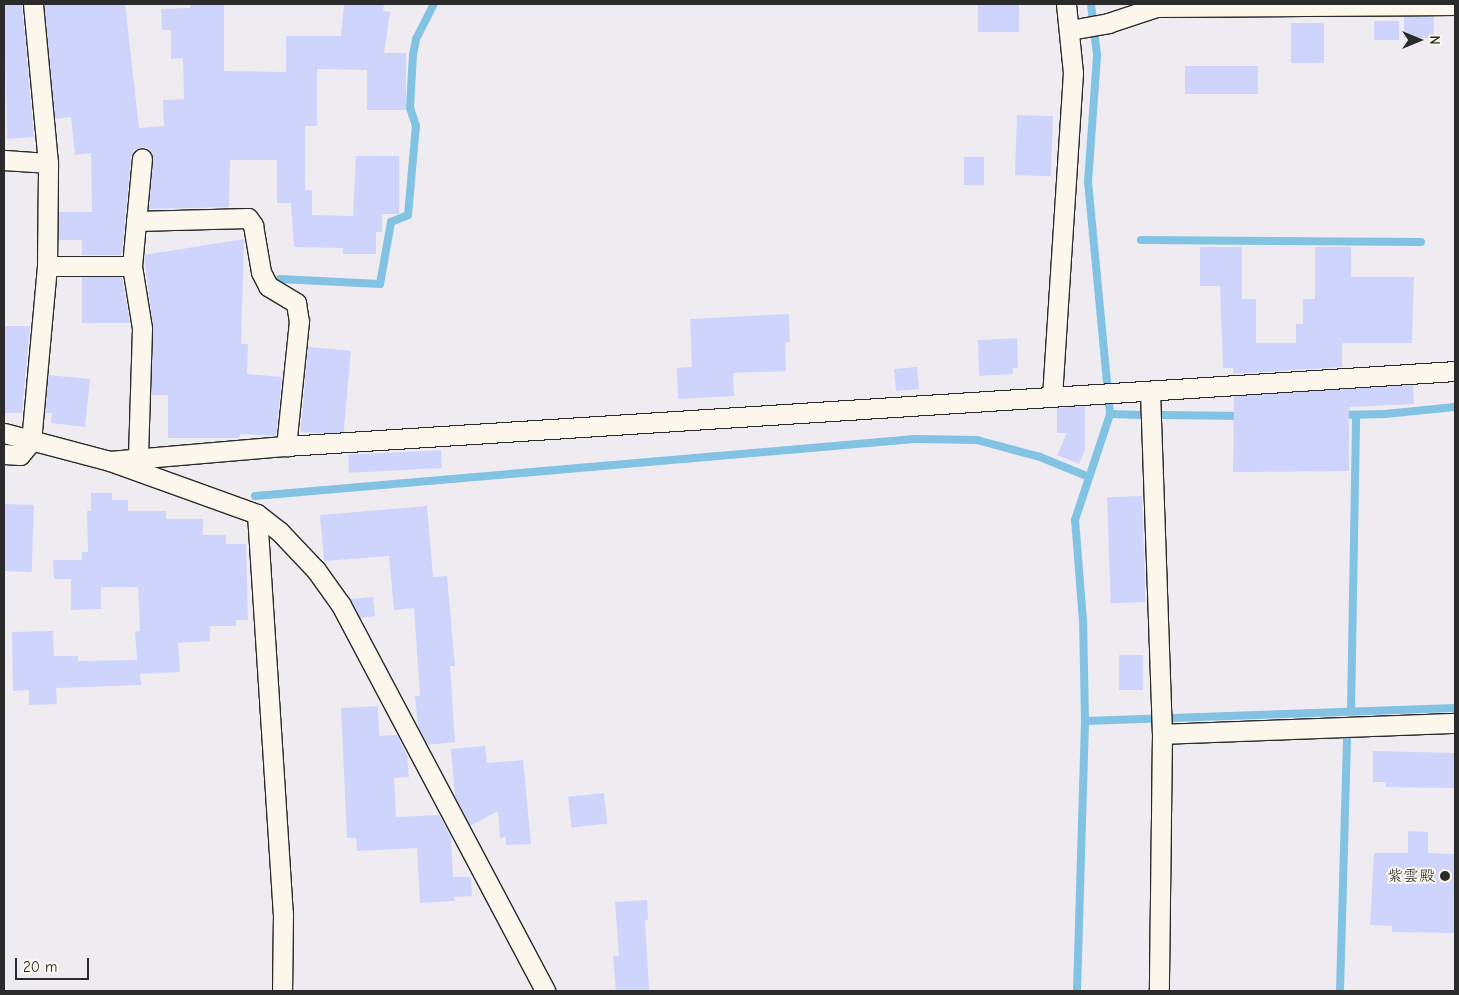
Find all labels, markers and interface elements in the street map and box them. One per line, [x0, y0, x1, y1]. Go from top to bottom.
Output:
north arrow [1394, 15, 1444, 65]
text: N [1426, 35, 1443, 45]
place label: 紫雲殿 [1387, 866, 1435, 886]
marker: 紫雲殿 [1439, 870, 1451, 882]
scale bar [18, 948, 91, 980]
text: 20 m [23, 958, 57, 976]

